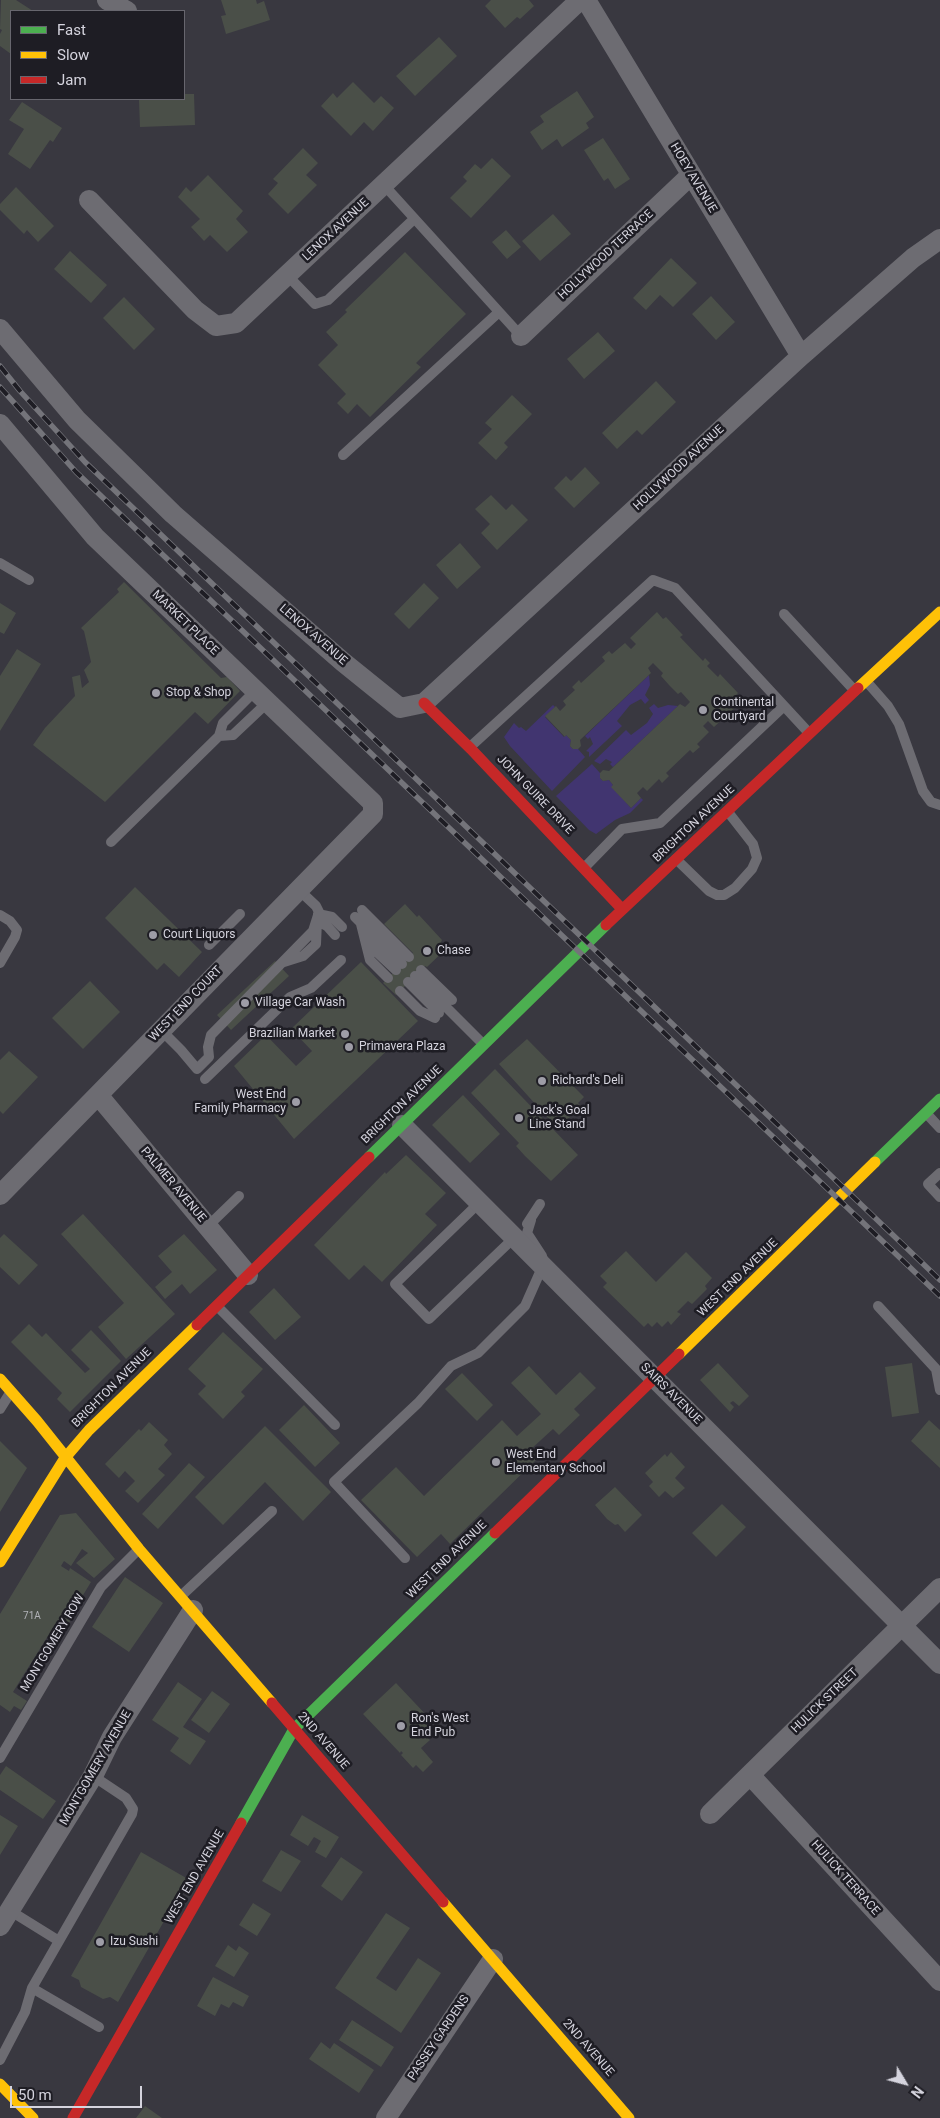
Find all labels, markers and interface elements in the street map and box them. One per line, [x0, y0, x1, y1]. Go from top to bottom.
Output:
legend [10, 10, 185, 100]
text: Fast [57, 21, 86, 39]
text: Slow [57, 46, 89, 64]
text: Jam [57, 71, 87, 89]
street label: HOEY AVENUE [667, 141, 719, 215]
street label: LENOX AVENUE [300, 196, 372, 264]
street label: HOLLYWOOD TERRACE [555, 207, 657, 303]
street label: HOLLYWOOD AVENUE [631, 422, 727, 514]
street label: MARKET PLACE [149, 588, 221, 658]
street label: LENOX AVENUE [276, 602, 350, 668]
place label: Stop & Shop [166, 686, 231, 700]
marker: Stop & Shop [150, 687, 162, 699]
place label: Continental Courtyard [713, 696, 774, 724]
marker: Continental Courtyard [697, 704, 709, 716]
street label: JOHN GUIRE DRIVE [494, 752, 576, 838]
street label: BRIGHTON AVENUE [650, 782, 738, 866]
place label: Court Liquors [163, 928, 235, 942]
marker: Court Liquors [147, 929, 159, 941]
place label: Chase [437, 944, 471, 958]
marker: Chase [421, 945, 433, 957]
street label: WEST END COURT [146, 963, 226, 1045]
place label: Village Car Wash [255, 996, 345, 1010]
marker: Village Car Wash [239, 997, 251, 1009]
place label: Brazilian Market [249, 1027, 335, 1041]
marker: Brazilian Market [339, 1028, 351, 1040]
place label: Primavera Plaza [359, 1040, 445, 1054]
marker: Primavera Plaza [343, 1041, 355, 1053]
street label: BRIGHTON AVENUE [359, 1063, 445, 1147]
place label: Richard's Deli [552, 1074, 623, 1088]
marker: Richard's Deli [536, 1075, 548, 1087]
place label: West End Family Pharmacy [194, 1088, 286, 1116]
marker: West End Family Pharmacy [290, 1096, 302, 1108]
place label: Jack's Goal Line Stand [529, 1104, 590, 1132]
marker: Jack's Goal Line Stand [513, 1112, 525, 1124]
street label: PALMER AVENUE [137, 1144, 209, 1226]
street label: WEST END AVENUE [695, 1236, 781, 1320]
street label: BRIGHTON AVENUE [69, 1345, 155, 1431]
street label: SAIRS AVENUE [637, 1360, 705, 1428]
place label: West End Elementary School [506, 1448, 606, 1476]
marker: West End Elementary School [490, 1456, 502, 1468]
street label: WEST END AVENUE [404, 1518, 490, 1602]
street label: MONTGOMERY ROW [18, 1592, 88, 1694]
house number: 71A [23, 1610, 41, 1622]
street label: HULICK STREET [789, 1666, 861, 1736]
street label: MONTGOMERY AVENUE [57, 1708, 135, 1828]
street label: 2ND AVENUE [294, 1709, 352, 1773]
place label: Ron's West End Pub [411, 1712, 469, 1740]
marker: Ron's West End Pub [395, 1720, 407, 1732]
street label: WEST END AVENUE [162, 1828, 228, 1926]
street label: HULICK TERRACE [808, 1838, 882, 1918]
place label: Izu Sushi [110, 1935, 158, 1949]
marker: Izu Sushi [94, 1936, 106, 1948]
street label: PASSEY GARDENS [405, 1993, 473, 2083]
street label: 2ND AVENUE [559, 2016, 617, 2080]
north arrow [880, 2058, 930, 2108]
scale bar [12, 2076, 145, 2108]
text: N [908, 2083, 926, 2101]
text: 50 m [18, 2086, 52, 2104]

